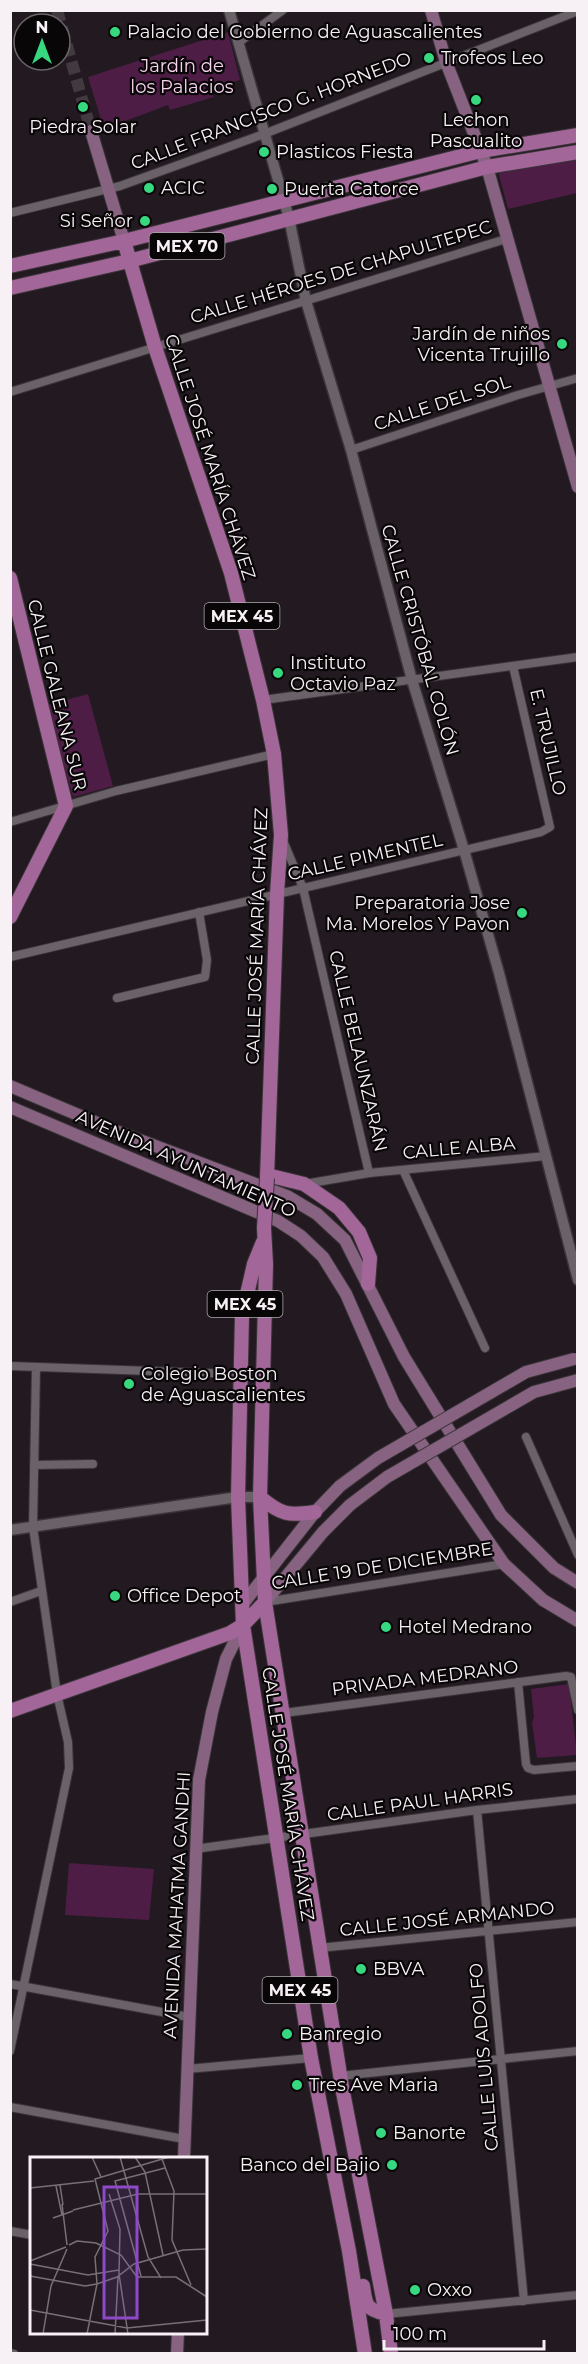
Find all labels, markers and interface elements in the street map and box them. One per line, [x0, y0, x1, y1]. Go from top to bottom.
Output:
north arrow [12, 12, 72, 72]
text: N [36, 18, 48, 37]
place label: Palacio del Gobierno de Aguascalientes [127, 21, 482, 43]
marker: Palacio del Gobierno de Aguascalientes [108, 25, 122, 39]
street label: CALLE FRANCISCO G. HORNEDO [128, 47, 414, 175]
place label: Trofeos Leo [441, 47, 544, 69]
marker: Trofeos Leo [422, 51, 436, 65]
park label: Jardín de los Palacios [130, 55, 234, 98]
marker: Lechon Pascualito [469, 93, 483, 107]
marker: Piedra Solar [76, 100, 90, 114]
place label: Lechon Pascualito [430, 109, 522, 152]
place label: Piedra Solar [29, 116, 137, 138]
place label: Plasticos Fiesta [276, 141, 414, 163]
marker: Plasticos Fiesta [257, 145, 271, 159]
place label: ACIC [161, 177, 205, 199]
place label: Puerta Catorce [284, 178, 419, 200]
marker: ACIC [142, 181, 156, 195]
marker: Puerta Catorce [265, 182, 279, 196]
place label: Si Señor [60, 210, 133, 232]
marker: Si Señor [138, 214, 152, 228]
street label: CALLE HÉROES DE CHAPULTEPEC [188, 216, 495, 328]
road number: MEX 70 [150, 233, 225, 259]
place label: Jardín de niños Vicenta Trujillo [411, 323, 550, 366]
street label: CALLE JOSÉ MARÍA CHÁVEZ [160, 331, 260, 583]
marker: Jardín de niños Vicenta Trujillo [555, 337, 569, 351]
street label: CALLE DEL SOL [371, 370, 513, 435]
street label: CALLE CRISTÓBAL COLÓN [376, 522, 464, 758]
street label: CALLE GALEANA SUR [23, 597, 91, 793]
road number: MEX 45 [204, 603, 280, 629]
place label: Instituto Octavio Paz [290, 652, 396, 695]
marker: Instituto Octavio Paz [271, 666, 285, 680]
street label: E. TRUJILLO [525, 686, 571, 798]
street label: CALLE JOSÉ MARÍA CHÁVEZ [242, 807, 272, 1065]
street label: CALLE PIMENTEL [285, 828, 445, 886]
place label: Preparatoria Jose Ma. Morelos Y Pavon [326, 892, 510, 935]
marker: Preparatoria Jose Ma. Morelos Y Pavon [515, 906, 529, 920]
street label: CALLE BELAUNZARÁN [324, 948, 392, 1154]
street label: AVENIDA AYUNTAMIENTO [73, 1105, 299, 1223]
street label: CALLE ALBA [402, 1132, 516, 1164]
road number: MEX 45 [208, 1291, 282, 1317]
place label: Colegio Boston de Aguascalientes [141, 1363, 306, 1406]
marker: Colegio Boston de Aguascalientes [122, 1377, 136, 1391]
street label: CALLE 19 DE DICIEMBRE [270, 1538, 494, 1594]
place label: Office Depot [127, 1585, 241, 1607]
marker: Office Depot [108, 1589, 122, 1603]
place label: Hotel Medrano [398, 1616, 532, 1638]
marker: Hotel Medrano [379, 1620, 393, 1634]
street label: PRIVADA MEDRANO [330, 1656, 520, 1700]
street label: CALLE JOSÉ MARÍA CHÁVEZ [257, 1665, 319, 1923]
street label: AVENIDA MAHATMA GANDHI [159, 1771, 195, 2039]
street label: CALLE PAUL HARRIS [326, 1778, 514, 1826]
street label: CALLE JOSÉ ARMANDO [338, 1897, 556, 1941]
place label: BBVA [373, 1958, 424, 1980]
marker: BBVA [354, 1962, 368, 1976]
street label: CALLE LUIS ADOLFO [465, 1962, 503, 2152]
road number: MEX 45 [262, 1977, 338, 2003]
place label: Banregio [299, 2023, 382, 2045]
marker: Banregio [280, 2027, 294, 2041]
place label: Tres Ave Maria [309, 2074, 438, 2096]
marker: Tres Ave Maria [290, 2078, 304, 2092]
place label: Banorte [393, 2122, 466, 2144]
marker: Banorte [374, 2126, 388, 2140]
place label: Banco del Bajio [240, 2154, 380, 2176]
inset map [30, 2157, 207, 2334]
marker: Banco del Bajio [385, 2158, 399, 2172]
place label: Oxxo [427, 2279, 472, 2301]
marker: Oxxo [408, 2283, 422, 2297]
scale bar [384, 2313, 544, 2351]
text: 100 m [393, 2323, 447, 2345]

